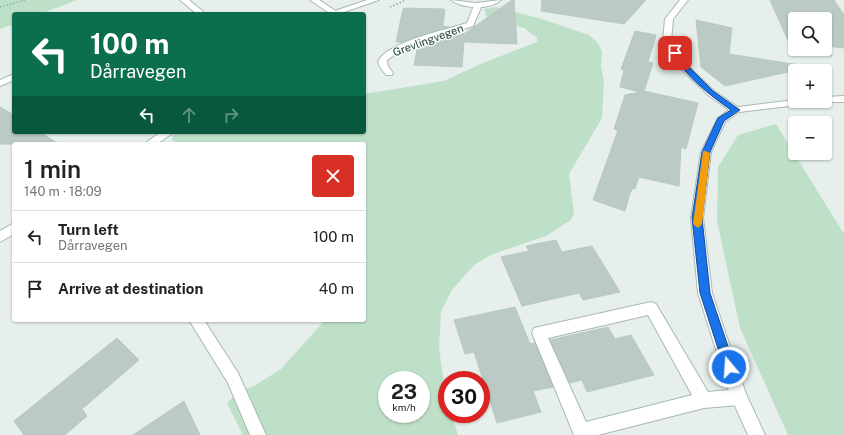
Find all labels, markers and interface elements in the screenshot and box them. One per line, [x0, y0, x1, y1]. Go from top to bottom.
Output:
map controls [788, 12, 832, 160]
button: search [788, 12, 832, 56]
street label: Grevlingvegen [391, 22, 465, 58]
text: 100 m [90, 27, 169, 60]
icon: left [24, 28, 76, 80]
pin [658, 36, 692, 70]
icon: arrive [664, 42, 686, 64]
text: Dårravegen [90, 61, 186, 82]
button: + [788, 64, 832, 108]
icon: left [136, 104, 158, 126]
icon: ahead [178, 104, 200, 126]
icon: right [220, 104, 242, 126]
button: − [788, 116, 832, 160]
text: 1 min [24, 155, 81, 183]
button: close [312, 155, 354, 197]
text: 140 m · 18:09 [24, 184, 102, 199]
text: Turn left [58, 221, 119, 238]
icon: left [24, 226, 46, 248]
text: 100 m [313, 228, 354, 245]
text: Dårravegen [58, 238, 128, 253]
icon: arrive [24, 278, 46, 300]
text: Arrive at destination [58, 280, 203, 297]
text: 40 m [319, 280, 354, 297]
position arrow [708, 346, 750, 388]
speed limit sign: 30 [438, 371, 490, 423]
text: 23 [391, 380, 417, 404]
text: km/h [392, 401, 416, 413]

